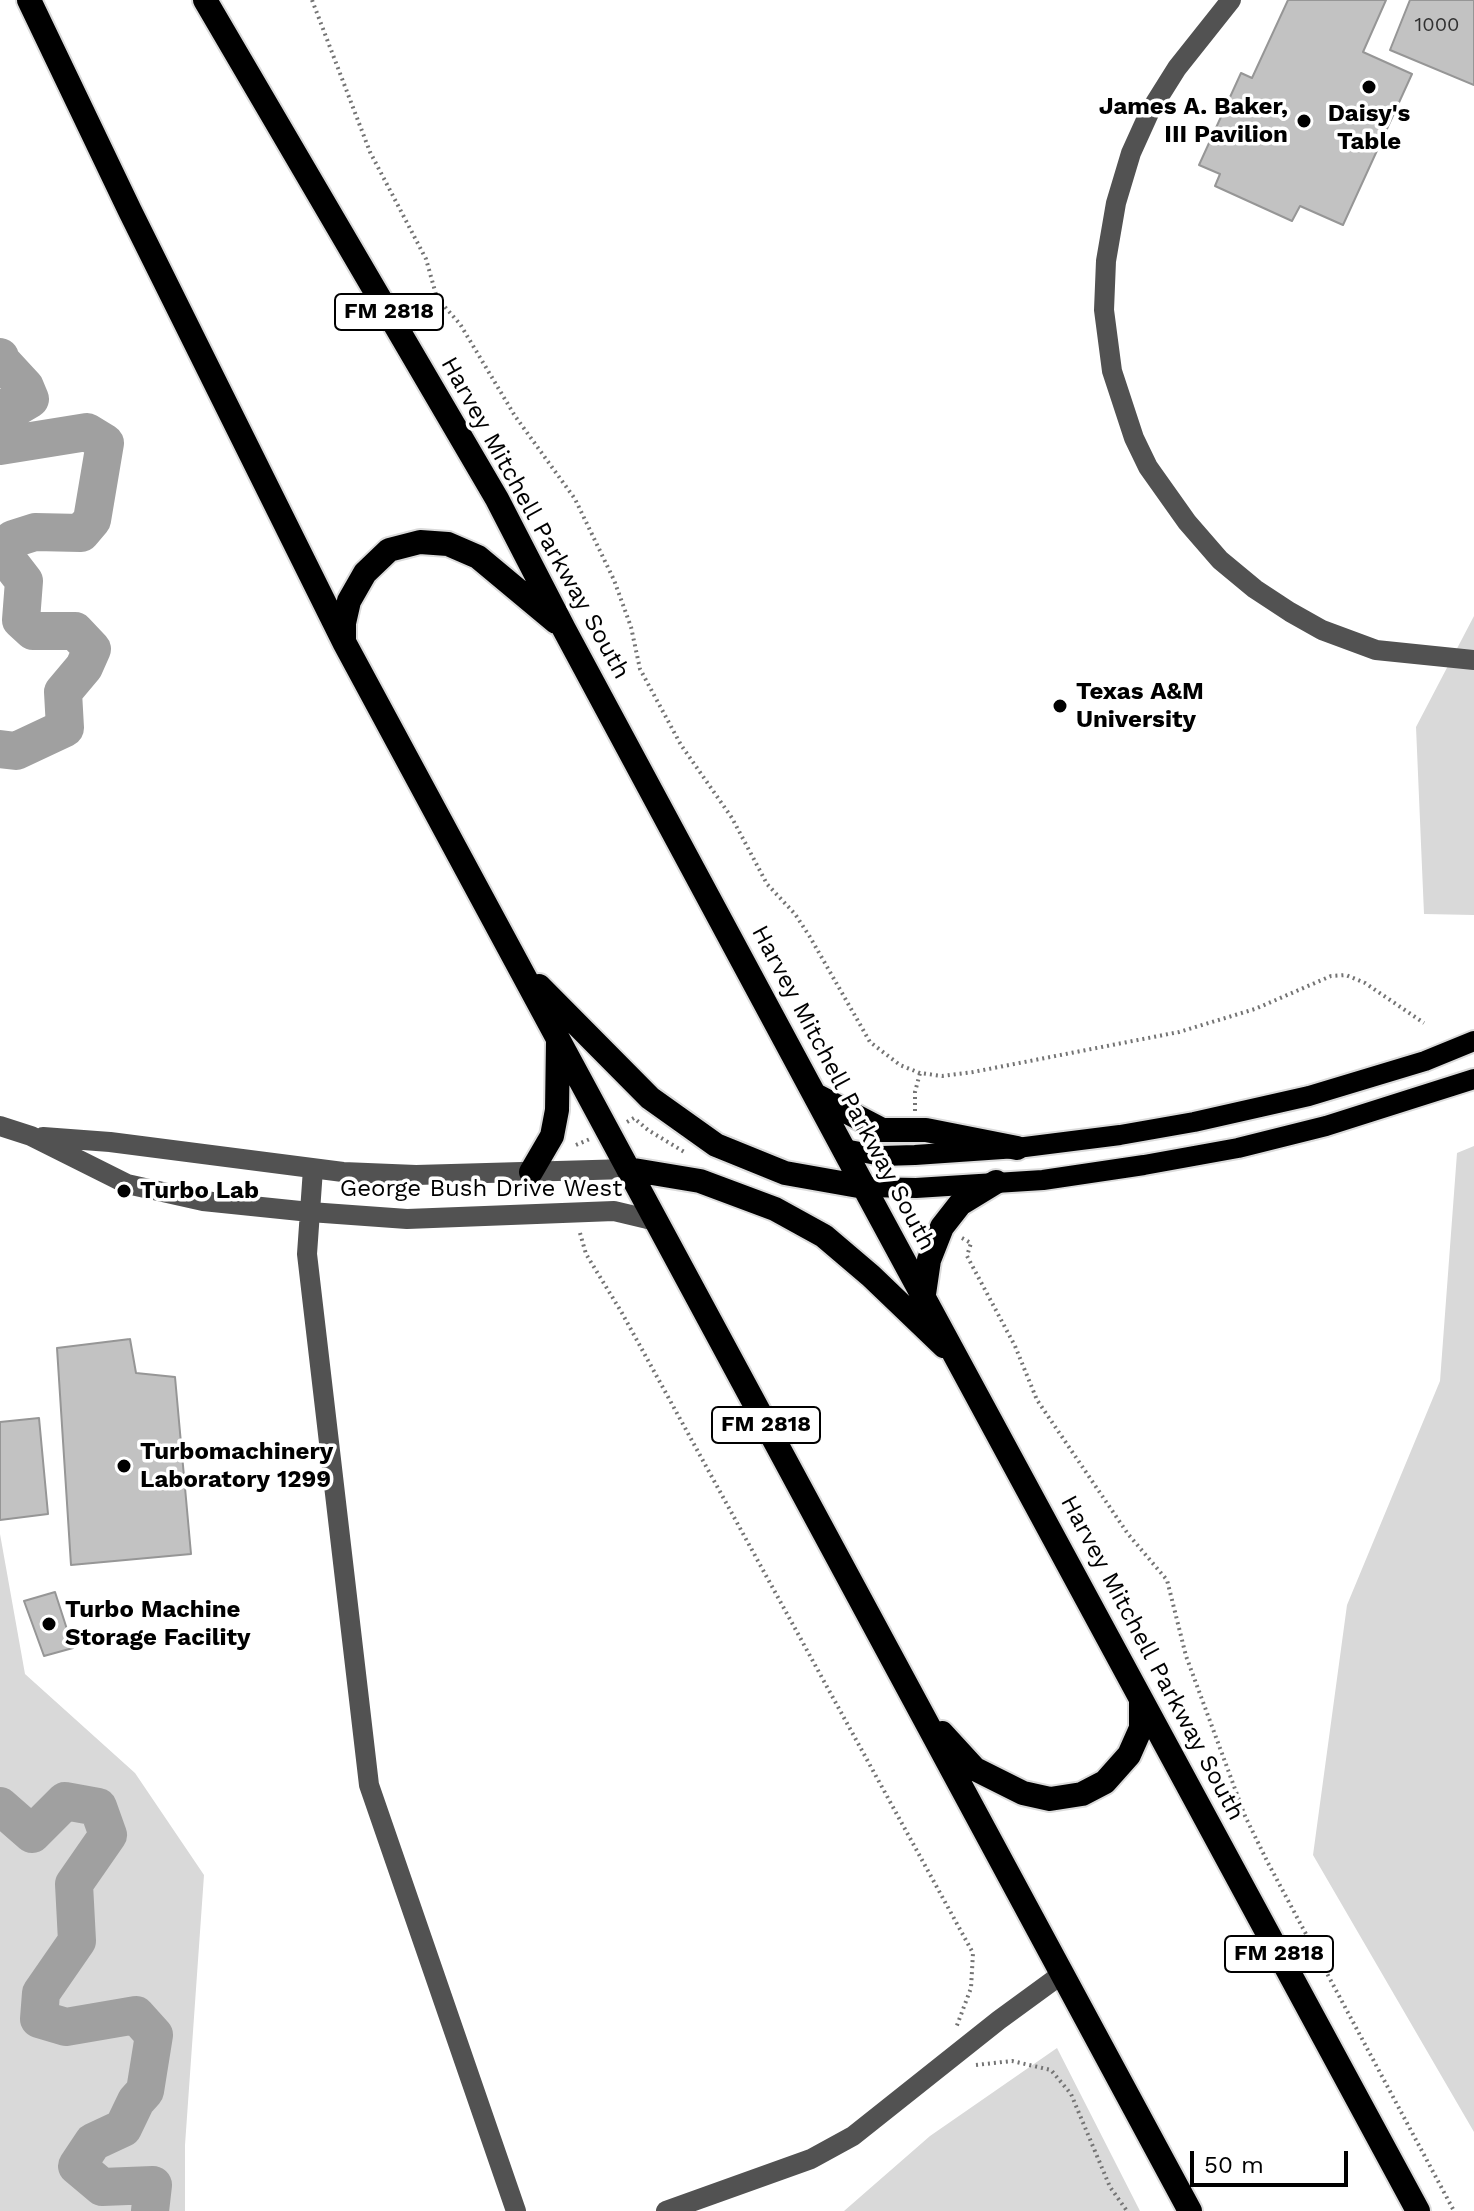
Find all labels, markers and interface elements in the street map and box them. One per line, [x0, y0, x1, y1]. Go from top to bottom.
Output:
house number: 1000 [1414, 13, 1460, 37]
marker: Daisy's Table [1360, 78, 1378, 96]
place label: James A. Baker, III Pavilion [1099, 93, 1288, 149]
place label: Daisy's Table [1328, 100, 1410, 156]
marker: James A. Baker, III Pavilion [1295, 112, 1313, 130]
road number: FM 2818 [335, 294, 443, 330]
street label: Harvey Mitchell Parkway South [434, 352, 636, 684]
place label: Texas A&M University [1076, 678, 1204, 734]
marker: Texas A&M University [1051, 697, 1069, 715]
street label: Harvey Mitchell Parkway South [745, 921, 941, 1255]
street label: George Bush Drive West [340, 1175, 622, 1203]
place label: Turbo Lab [140, 1177, 259, 1205]
marker: Turbo Lab [115, 1182, 133, 1200]
road number: FM 2818 [712, 1407, 820, 1443]
place label: Turbomachinery Laboratory 1299 [140, 1438, 333, 1494]
marker: Turbomachinery Laboratory 1299 [115, 1457, 133, 1475]
street label: Harvey Mitchell Parkway South [1054, 1491, 1250, 1825]
place label: Turbo Machine Storage Facility [65, 1596, 251, 1652]
marker: Turbo Machine Storage Facility [40, 1615, 58, 1633]
road number: FM 2818 [1225, 1936, 1333, 1972]
scale bar [1194, 2135, 1352, 2185]
text: 50 m [1204, 2151, 1264, 2179]

